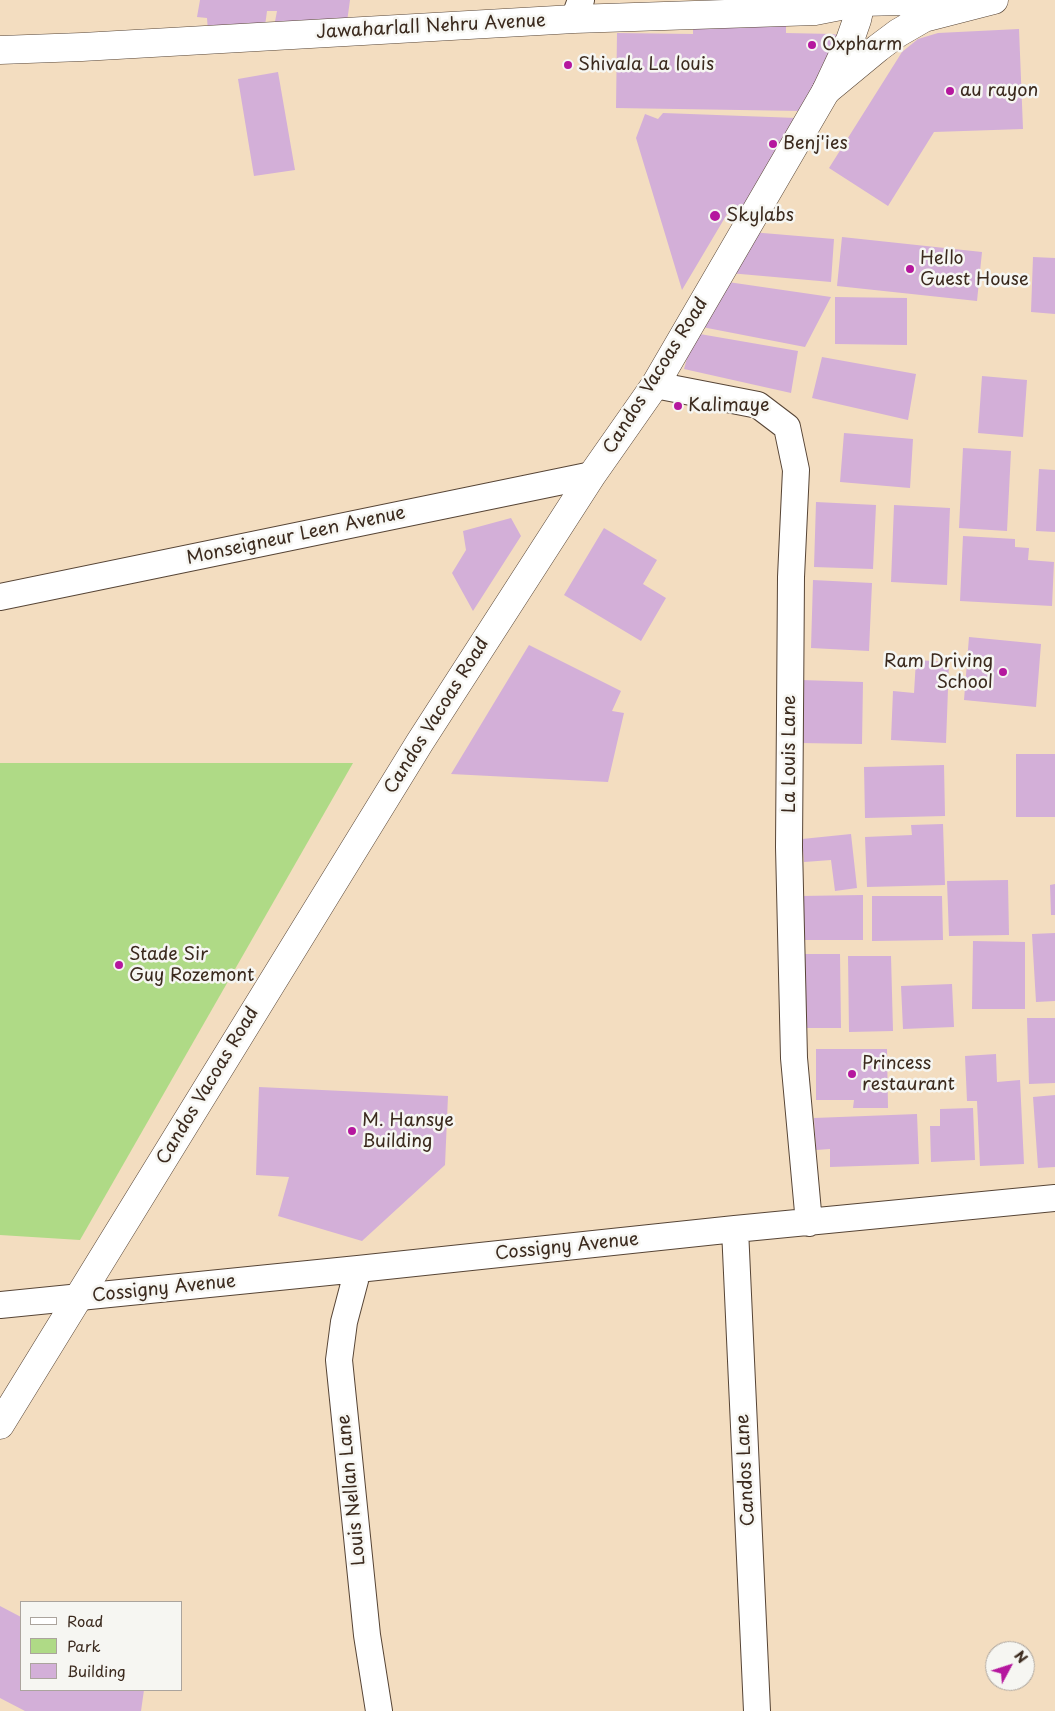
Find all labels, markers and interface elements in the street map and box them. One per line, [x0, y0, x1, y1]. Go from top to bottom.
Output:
street label: Jawaharlall Nehru Avenue [316, 10, 546, 44]
place label: Oxpharm [822, 34, 902, 56]
marker: Oxpharm [806, 39, 818, 51]
place label: Shivala La louis [578, 54, 714, 76]
marker: Shivala La louis [562, 59, 574, 71]
place label: au rayon [960, 80, 1038, 102]
marker: au rayon [944, 85, 956, 97]
place label: Benj'ies [783, 133, 848, 155]
marker: Benj'ies [767, 138, 779, 150]
place label: Skylabs [726, 205, 794, 227]
marker: Skylabs [708, 209, 722, 223]
place label: Hello Guest House [920, 248, 1029, 290]
marker: Hello Guest House [904, 263, 916, 275]
street label: Candos Vacoas Road [599, 294, 713, 458]
place label: Kalimaye [688, 395, 770, 417]
marker: Kalimaye [672, 400, 684, 412]
street label: Monseigneur Leen Avenue [185, 502, 407, 570]
street label: Candos Vacoas Road [380, 634, 494, 798]
place label: Ram Driving School [884, 651, 993, 694]
marker: Ram Driving School [997, 666, 1009, 678]
street label: La Louis Lane [779, 695, 801, 813]
place label: Stade Sir Guy Rozemont [129, 944, 254, 986]
marker: Stade Sir Guy Rozemont [113, 959, 125, 971]
street label: Candos Vacoas Road [152, 1003, 264, 1169]
place label: Princess restaurant [862, 1053, 955, 1096]
marker: Princess restaurant [846, 1068, 858, 1080]
place label: M. Hansye Building [362, 1110, 454, 1152]
marker: M. Hansye Building [346, 1125, 358, 1137]
street label: Cossigny Avenue [494, 1229, 640, 1265]
street label: Cossigny Avenue [91, 1271, 237, 1307]
street label: Louis Nellan Lane [333, 1413, 371, 1567]
street label: Candos Lane [732, 1413, 760, 1527]
legend [20, 1601, 182, 1691]
text: Road [67, 1609, 103, 1632]
text: Park [67, 1634, 101, 1657]
north arrow [985, 1641, 1035, 1691]
text: N [1009, 1646, 1033, 1668]
text: Building [67, 1659, 126, 1682]

